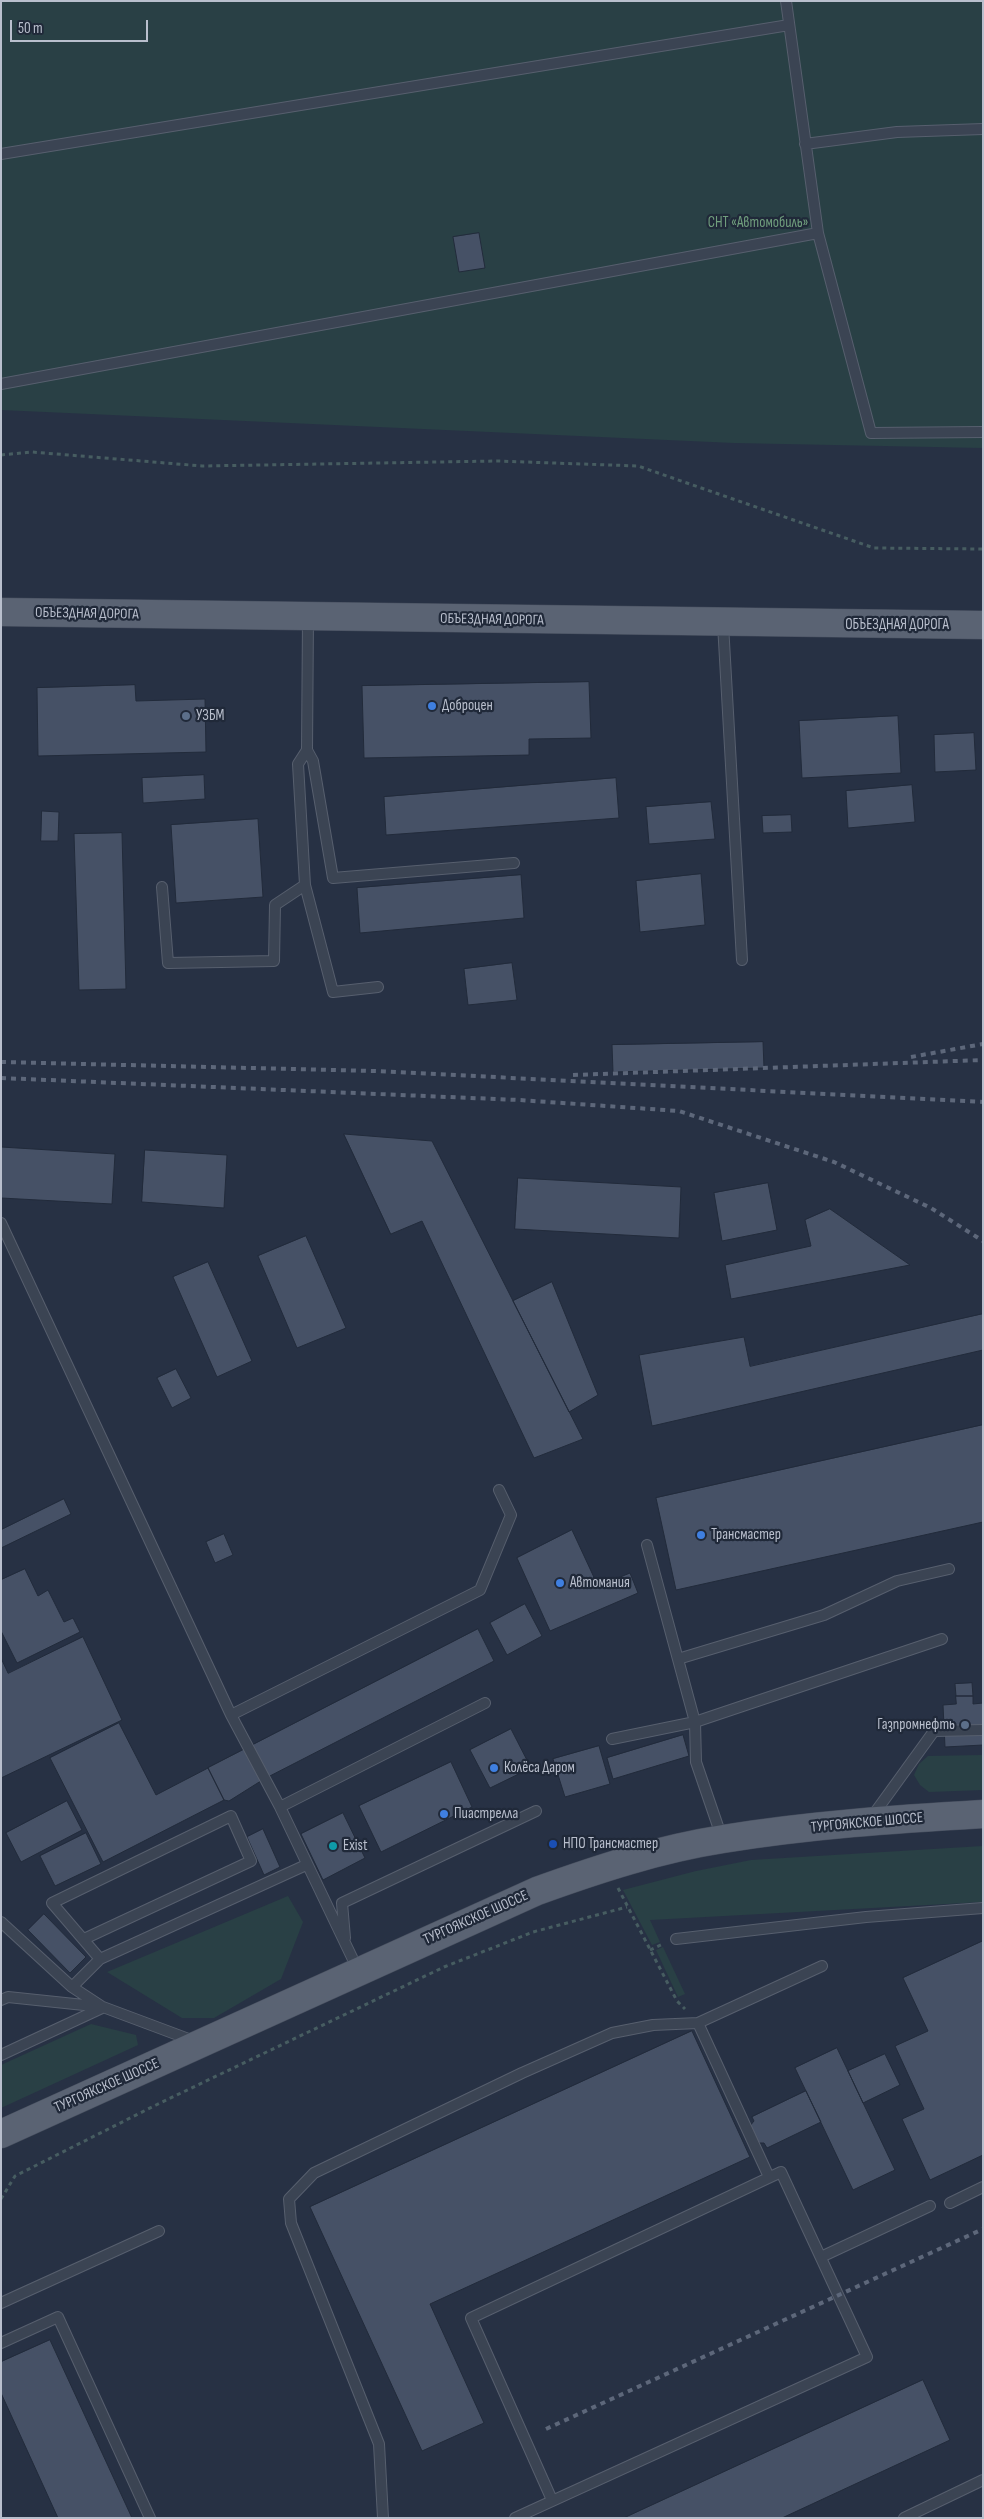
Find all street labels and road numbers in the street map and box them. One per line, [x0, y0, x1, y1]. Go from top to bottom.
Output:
street label: ОБЪЕЗДНАЯ ДОРОГА [35, 604, 139, 624]
street label: ОБЪЕЗДНАЯ ДОРОГА [440, 610, 544, 630]
street label: ОБЪЕЗДНАЯ ДОРОГА [845, 616, 949, 634]
street label: ТУРГОЯКСКОЕ ШОССЕ [810, 1809, 924, 1837]
street label: ТУРГОЯКСКОЕ ШОССЕ [421, 1887, 531, 1949]
street label: ТУРГОЯКСКОЕ ШОССЕ [52, 2055, 162, 2117]

